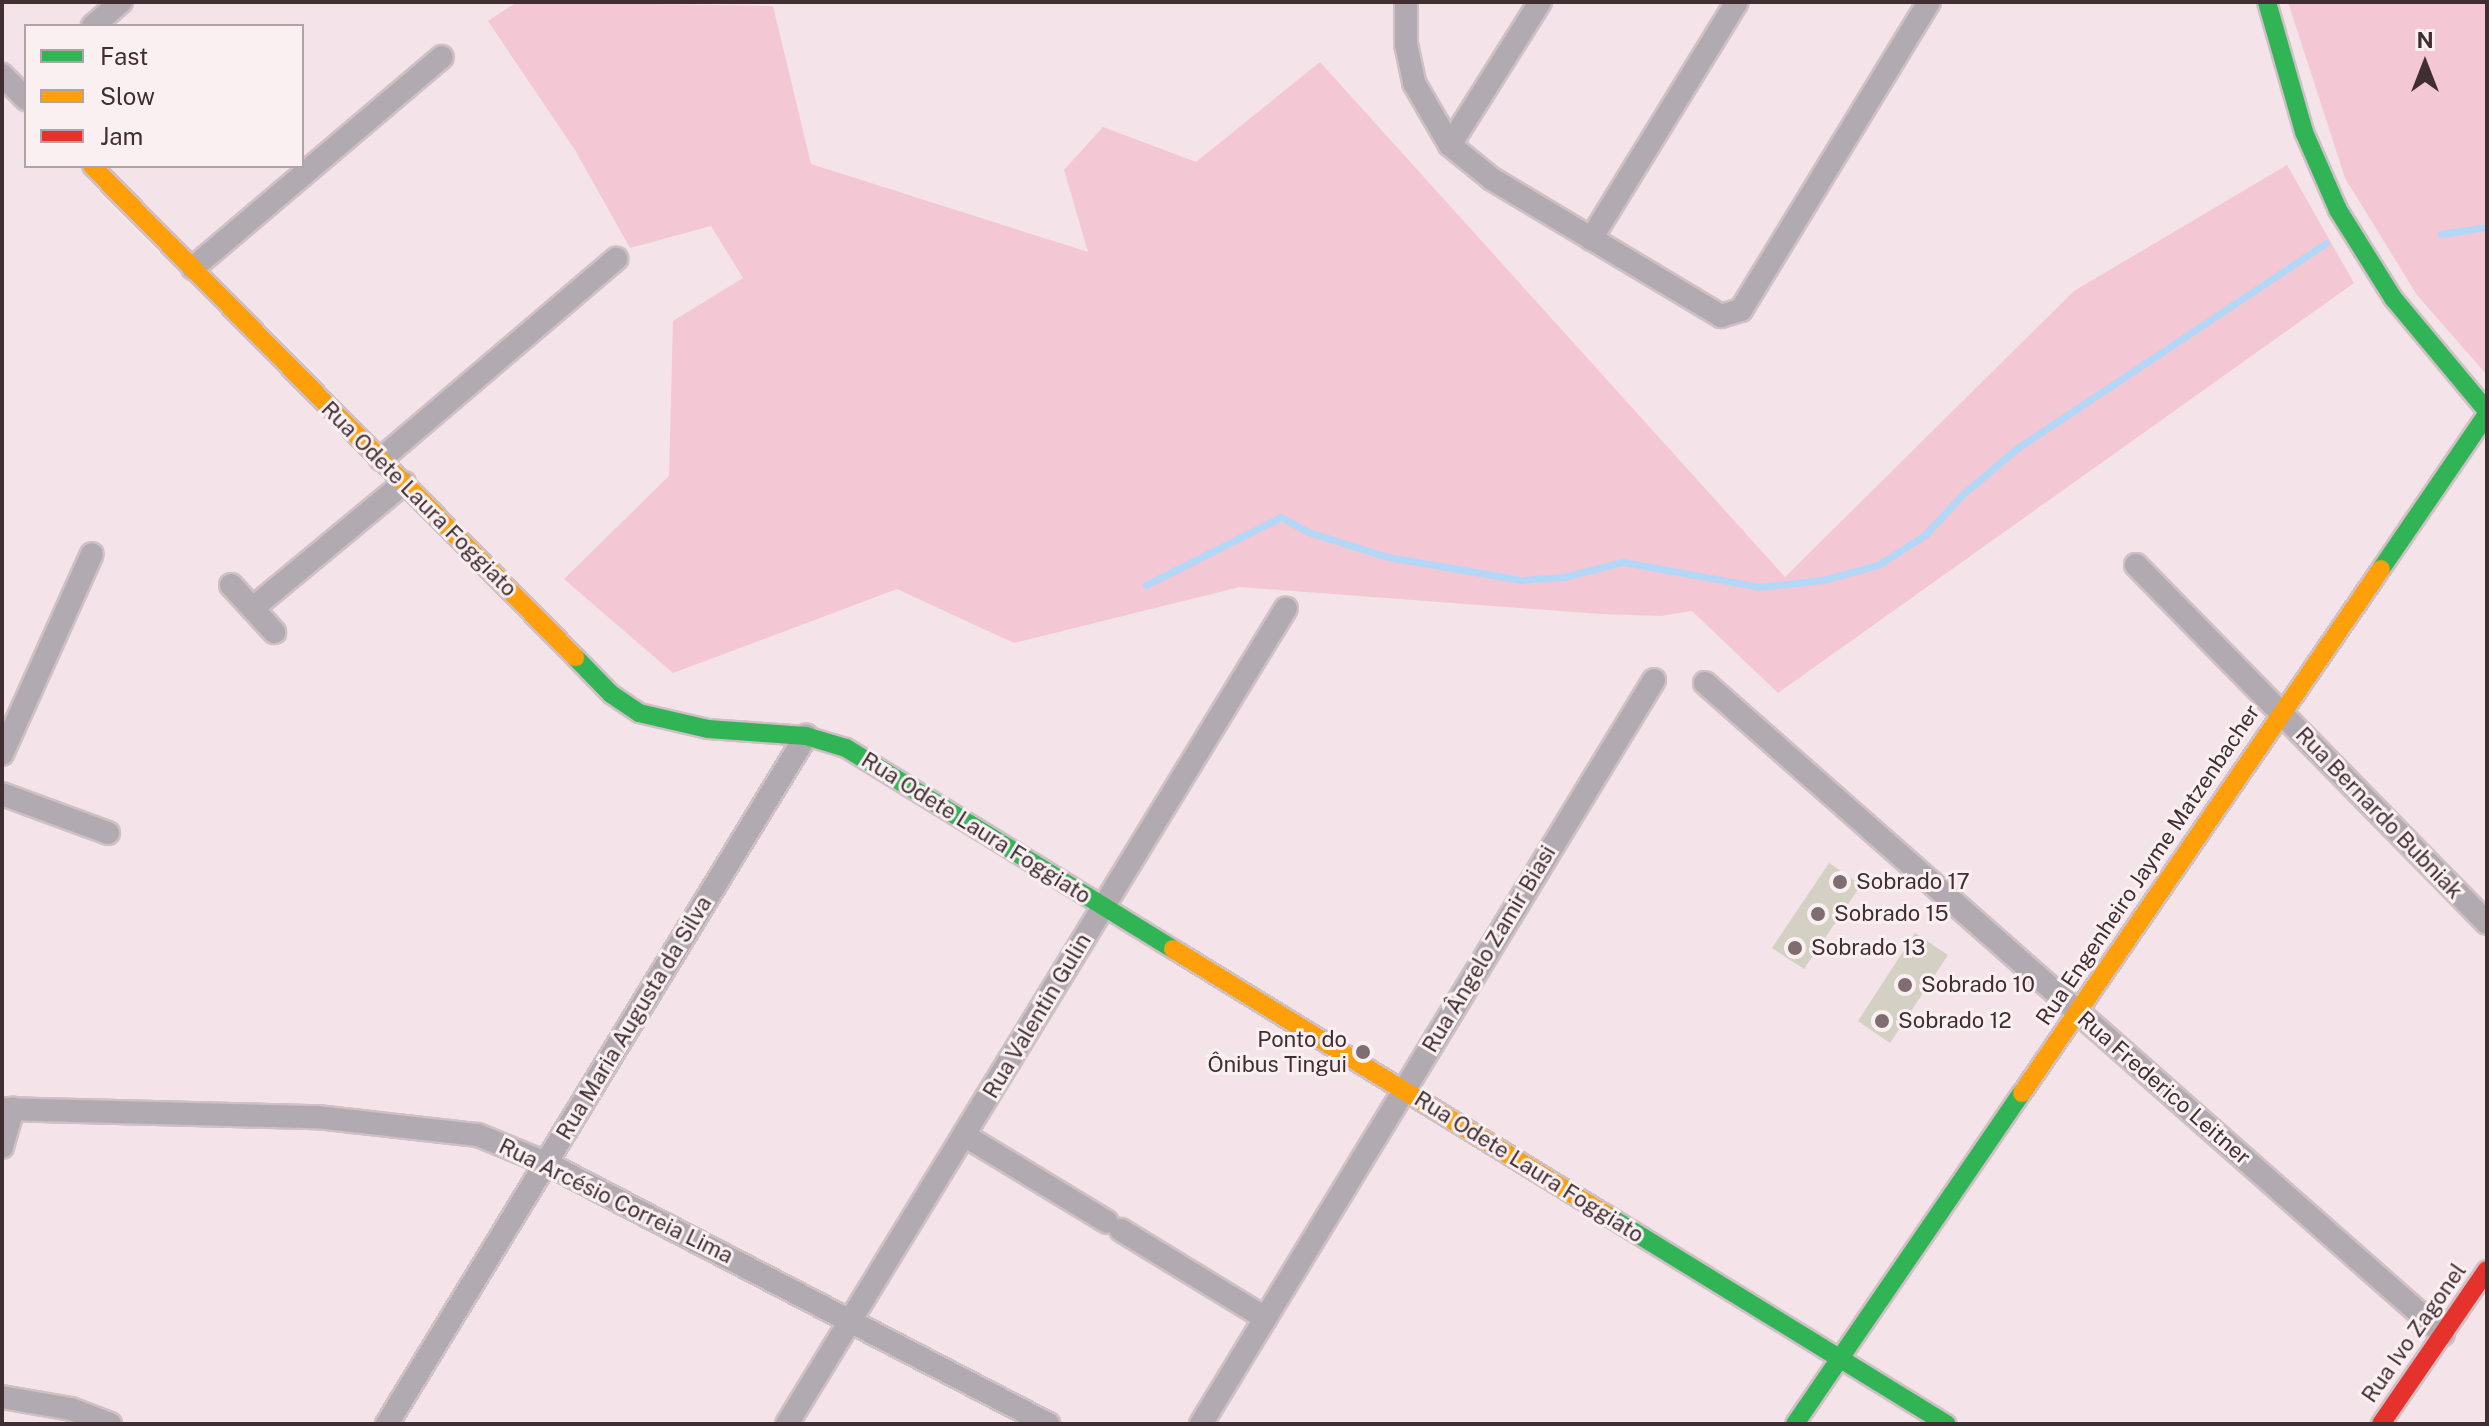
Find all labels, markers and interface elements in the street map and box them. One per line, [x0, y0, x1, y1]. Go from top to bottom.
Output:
legend [24, 24, 304, 168]
north arrow [2385, 24, 2465, 104]
text: N [2416, 27, 2434, 53]
text: Fast [100, 42, 148, 70]
text: Slow [100, 82, 155, 110]
text: Jam [100, 122, 143, 150]
street label: Rua Odete Laura Foggiato [316, 396, 522, 602]
street label: Rua Engenheiro Jayme Matzenbacher [2030, 700, 2266, 1030]
street label: Rua Bernardo Bubniak [2290, 722, 2468, 904]
street label: Rua Odete Laura Foggiato [857, 747, 1095, 909]
street label: Rua Ângelo Zamir Biasi [1417, 841, 1561, 1057]
place label: Sobrado 17 [1856, 869, 1970, 895]
marker: Sobrado 17 [1831, 873, 1849, 891]
street label: Rua Maria Augusta da Silva [551, 891, 717, 1145]
place label: Sobrado 15 [1834, 901, 1949, 927]
marker: Sobrado 15 [1809, 905, 1827, 923]
street label: Rua Valentin Gulin [977, 929, 1097, 1103]
place label: Sobrado 13 [1811, 935, 1925, 961]
marker: Sobrado 13 [1786, 939, 1804, 957]
place label: Sobrado 10 [1921, 972, 2035, 998]
marker: Sobrado 10 [1896, 976, 1914, 994]
street label: Rua Frederico Leitner [2072, 1006, 2256, 1170]
place label: Sobrado 12 [1898, 1008, 2012, 1034]
marker: Sobrado 12 [1873, 1012, 1891, 1030]
place label: Ponto do Ônibus Tingui [1207, 1026, 1347, 1078]
marker: Ponto do Ônibus Tingui [1354, 1043, 1372, 1061]
street label: Rua Odete Laura Foggiato [1410, 1086, 1648, 1248]
street label: Rua Arcésio Correia Lima [495, 1133, 737, 1269]
street label: Rua Ivo Zagonel [2356, 1258, 2472, 1408]

